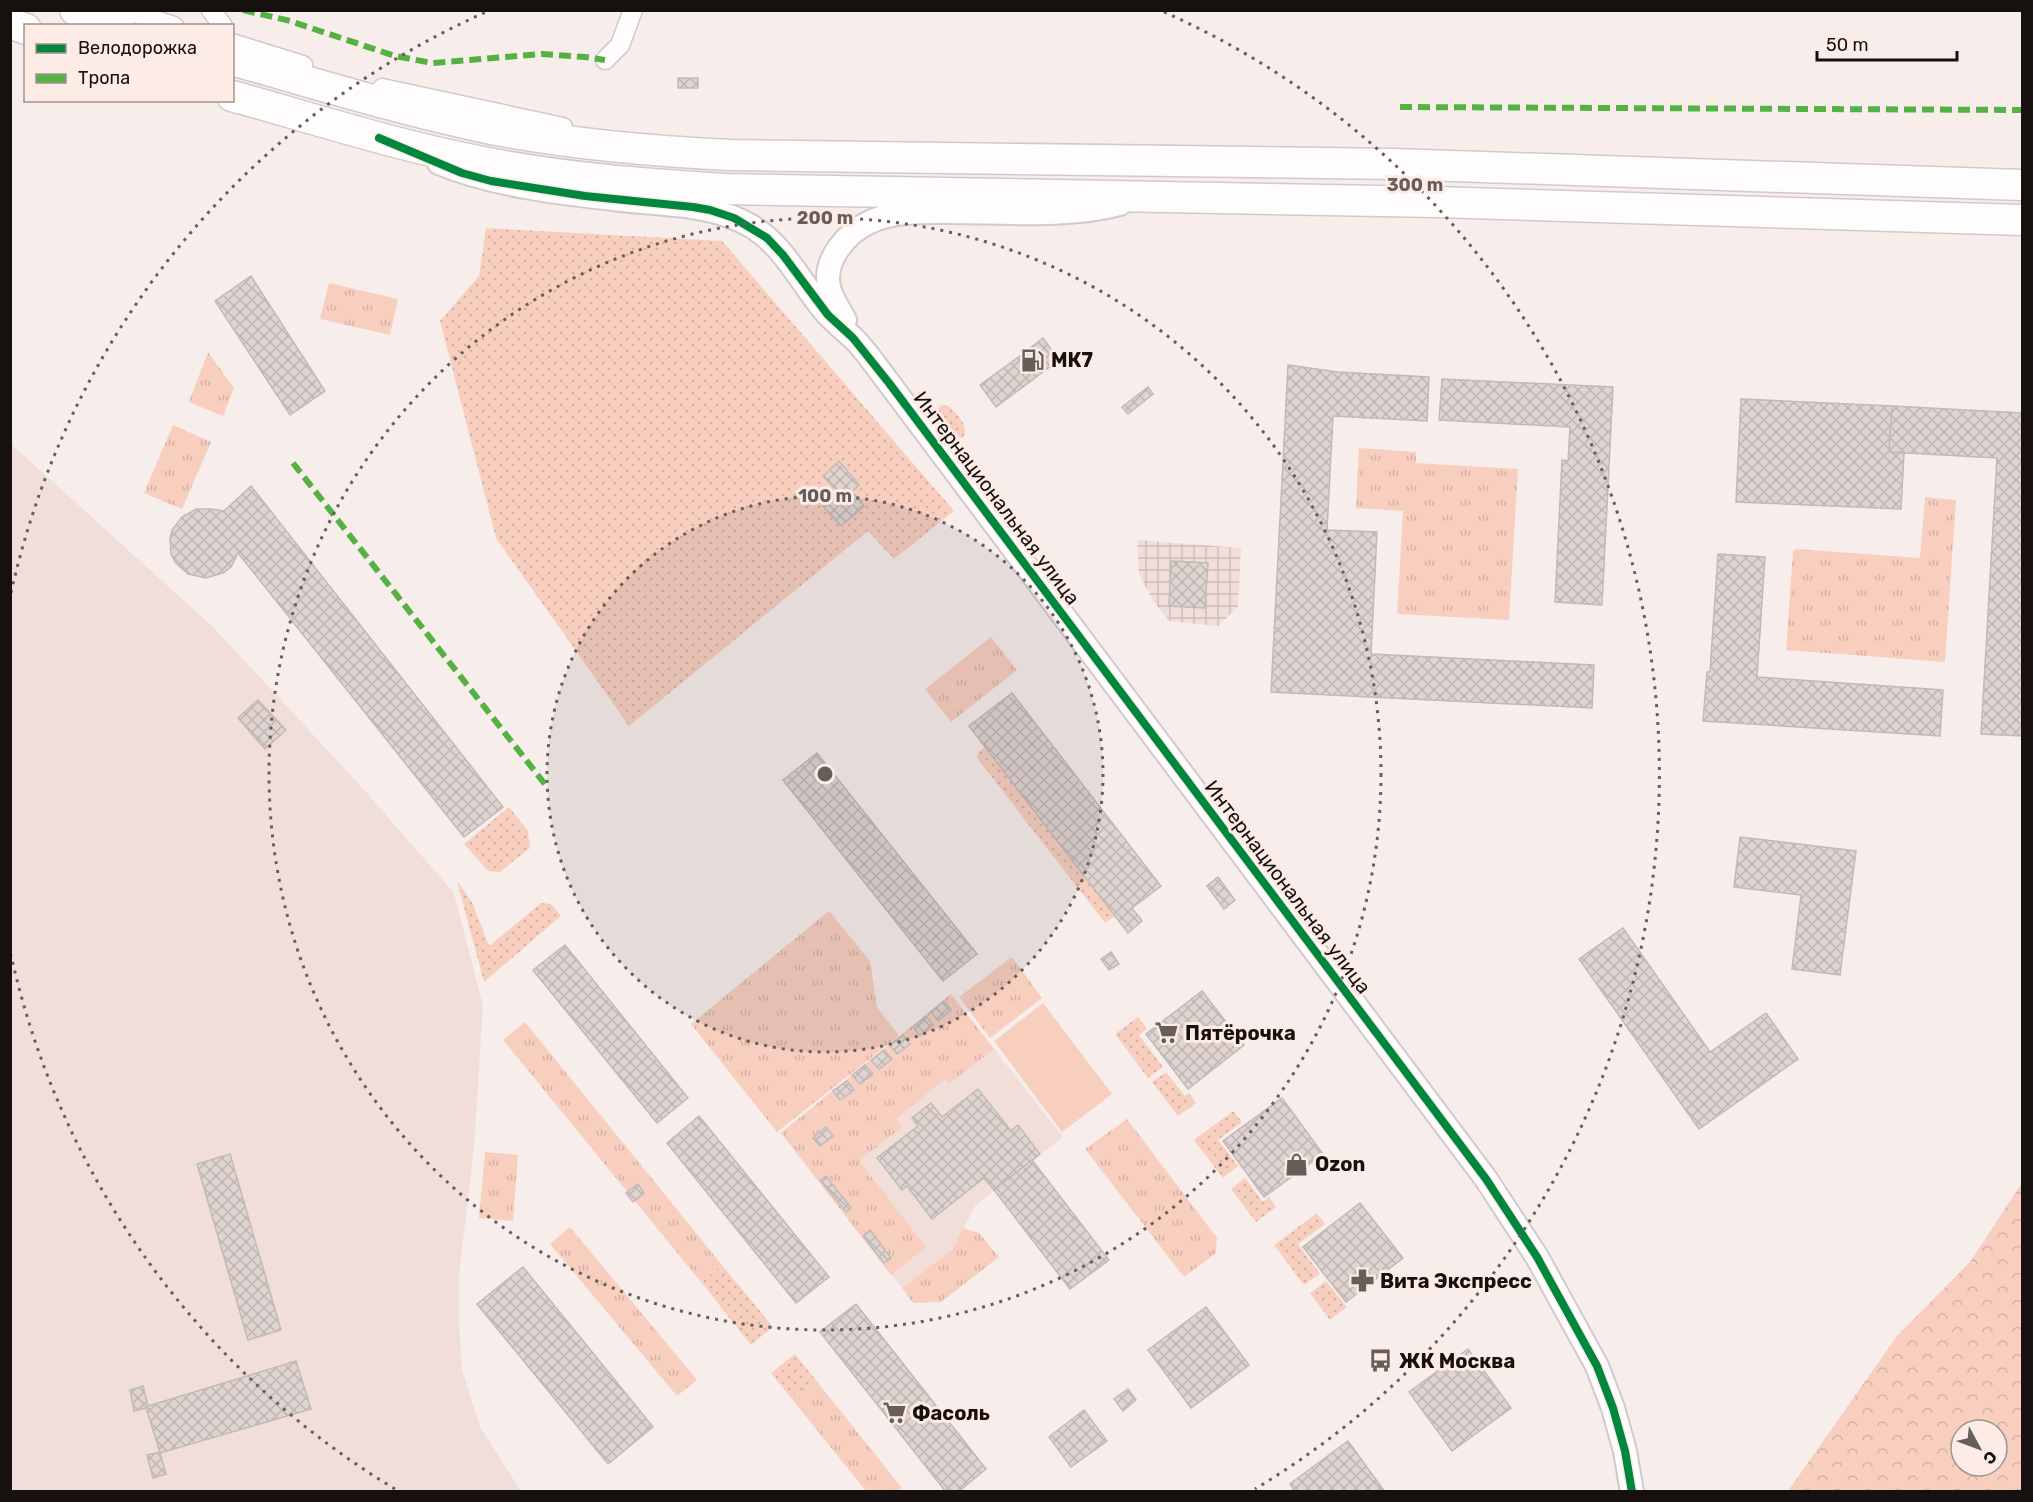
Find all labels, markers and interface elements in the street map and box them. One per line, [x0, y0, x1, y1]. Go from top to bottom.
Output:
legend [24, 24, 234, 102]
scale bar [1817, 24, 1956, 62]
text: 50 m [1826, 34, 1869, 56]
text: Велодорожка [78, 37, 197, 59]
text: Тропа [78, 67, 130, 89]
text: 300 m [1387, 174, 1443, 196]
text: 200 m [797, 207, 853, 229]
fuel station icon: МК7 [1020, 347, 1046, 373]
place label: МК7 [1051, 348, 1093, 372]
street label: Интернациональная улица [909, 387, 1085, 609]
text: 100 m [798, 485, 852, 507]
centre of rings [815, 764, 835, 784]
street label: Интернациональная улица [1200, 776, 1376, 998]
supermarket icon: Пятёрочка [1154, 1020, 1180, 1046]
place label: Пятёрочка [1185, 1021, 1296, 1045]
shop icon: Ozon [1284, 1151, 1310, 1177]
place label: Ozon [1315, 1152, 1365, 1176]
pharmacy icon: Вита Экспресс [1349, 1268, 1375, 1294]
place label: Вита Экспресс [1380, 1269, 1532, 1293]
bus stop icon: ЖК Москва [1368, 1348, 1394, 1374]
place label: ЖК Москва [1399, 1349, 1515, 1373]
supermarket icon: Фасоль [881, 1400, 907, 1426]
place label: Фасоль [912, 1401, 990, 1425]
north arrow [1949, 1418, 2009, 1478]
text: С [1979, 1447, 2001, 1468]

